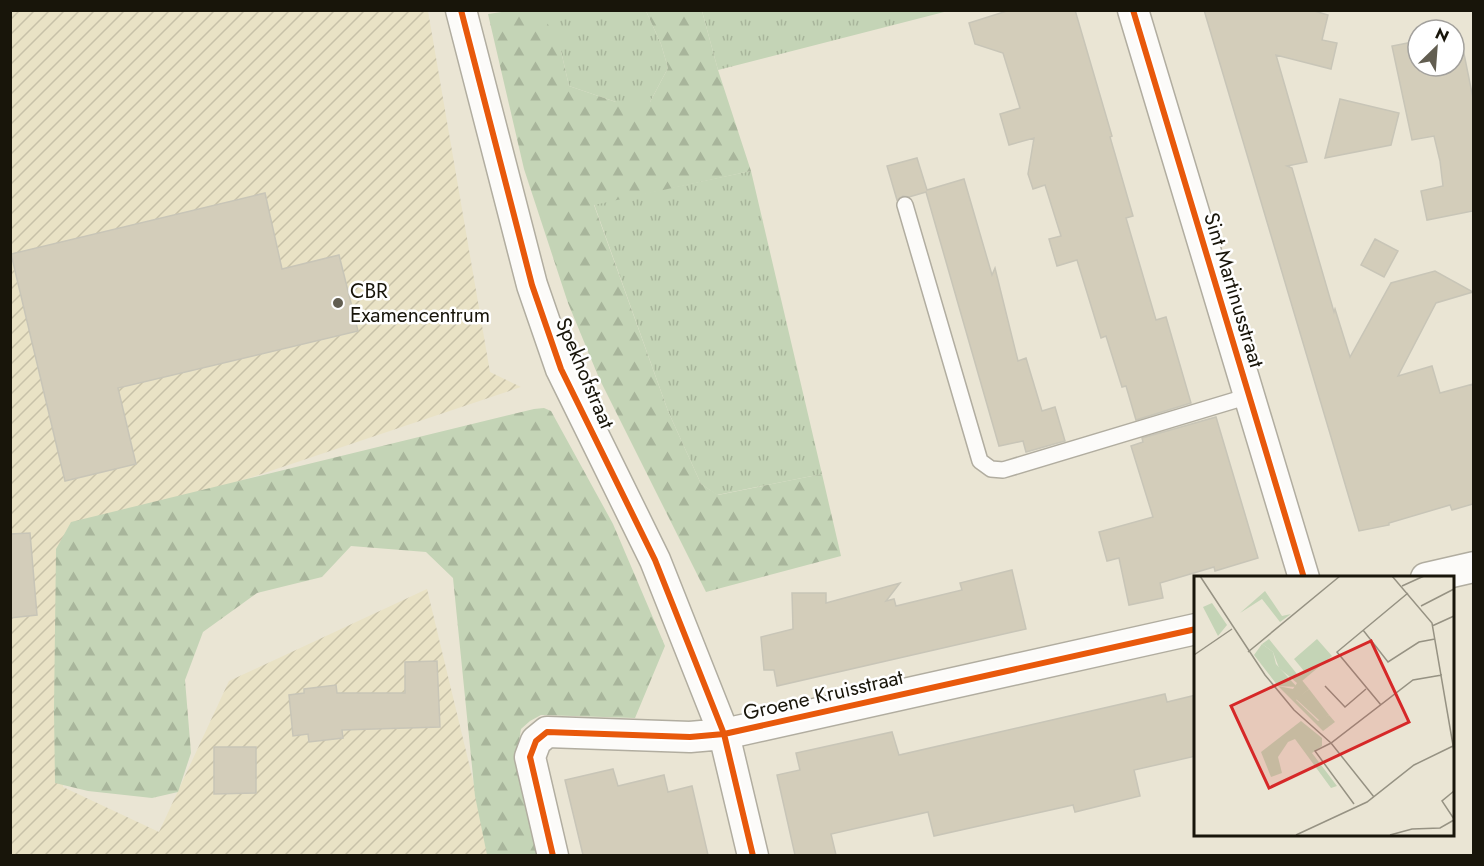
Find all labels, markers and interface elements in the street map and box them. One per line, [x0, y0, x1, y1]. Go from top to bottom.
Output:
north arrow [1406, 18, 1466, 78]
text: N [1432, 22, 1453, 48]
street label: Sint Martinusstraat [1196, 209, 1272, 371]
place label: CBR Examencentrum [350, 276, 490, 330]
marker: CBR Examencentrum [331, 296, 345, 310]
street label: Spekhofstraat [548, 313, 622, 433]
inset map [1194, 576, 1454, 836]
street label: Groene Kruisstraat [740, 662, 906, 728]

